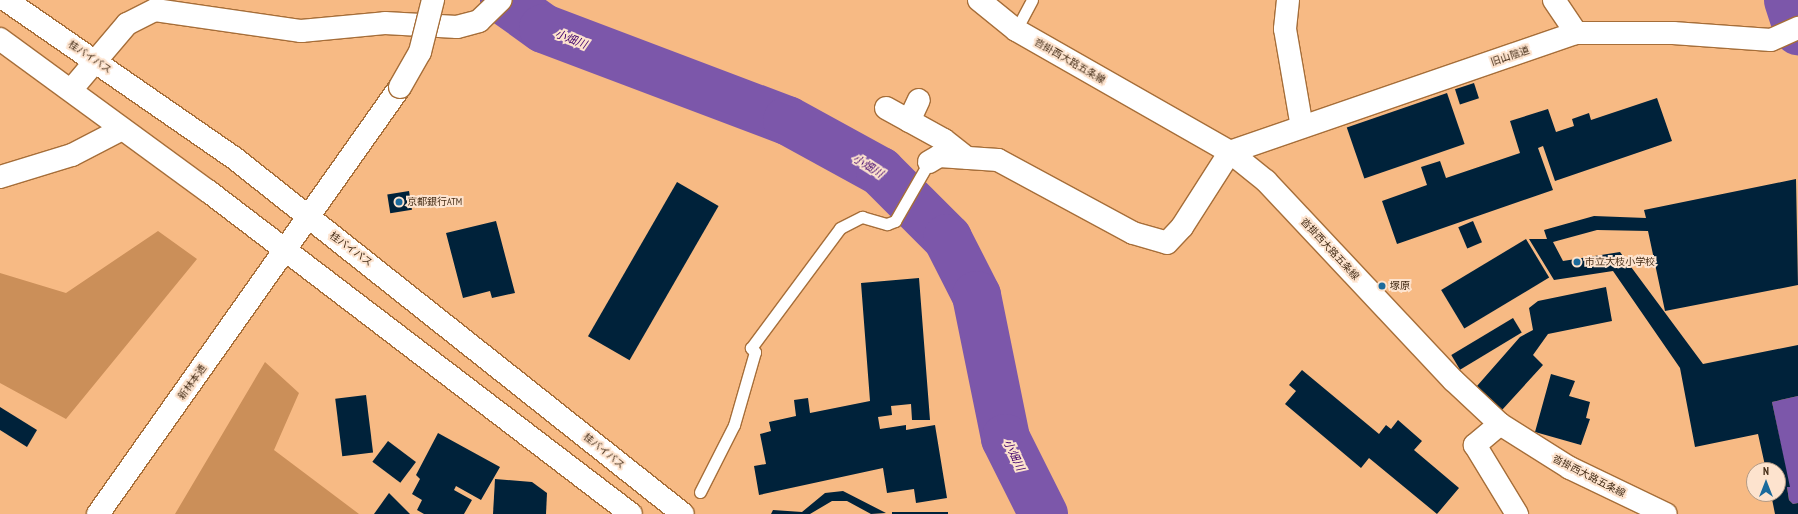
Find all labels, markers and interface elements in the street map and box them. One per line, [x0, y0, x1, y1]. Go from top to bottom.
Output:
water label: 小畑川 [553, 27, 589, 51]
street label: 沓掛西大路五条線 [1032, 36, 1108, 86]
street label: 桂バイパス [66, 38, 114, 76]
street label: 旧山陰道 [1489, 44, 1531, 68]
water label: 小畑川 [851, 152, 885, 180]
place label: 京都銀行ATM [407, 196, 462, 208]
marker: 京都銀行ATM [394, 197, 404, 207]
street label: 沓掛西大路五条線 [1298, 216, 1362, 282]
street label: 桂バイパス [327, 229, 375, 269]
place label: 市立大枝小学校 [1585, 256, 1655, 268]
marker: 市立大枝小学校 [1572, 257, 1582, 267]
place label: 塚原 [1390, 280, 1410, 292]
marker: 塚原 [1377, 281, 1387, 291]
street label: 新林本通 [175, 362, 209, 402]
street label: 桂バイパス [581, 431, 627, 471]
water label: 小畑川 [1001, 437, 1027, 473]
street label: 沓掛西大路五条線 [1551, 452, 1627, 500]
north arrow [1746, 462, 1786, 502]
text: N [1763, 464, 1769, 478]

